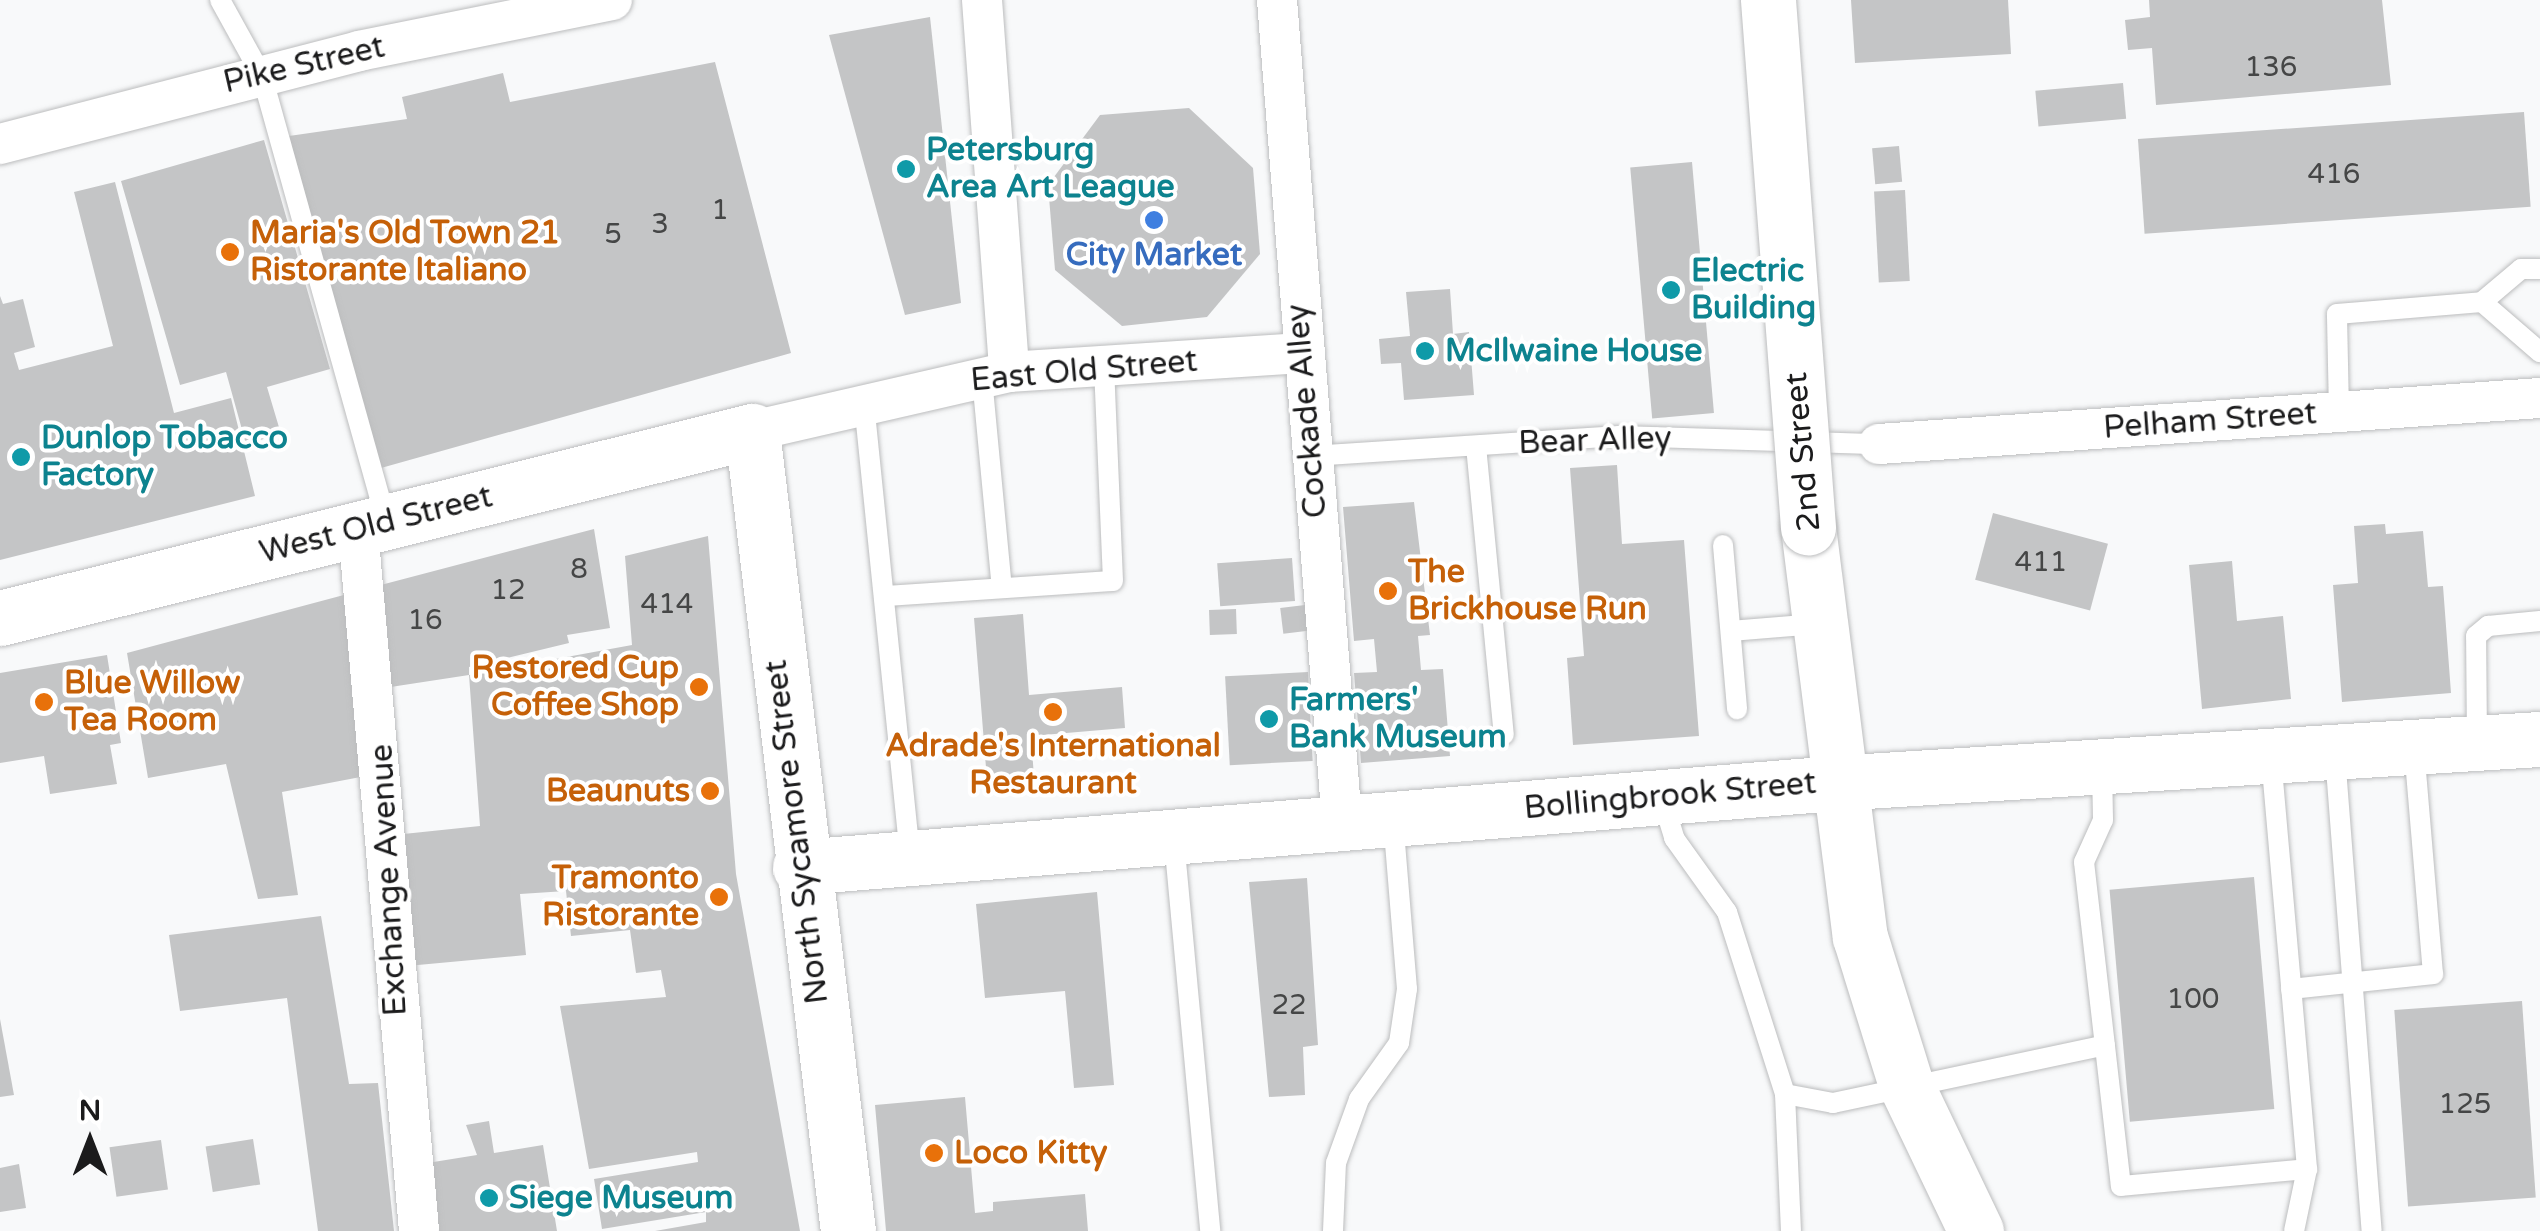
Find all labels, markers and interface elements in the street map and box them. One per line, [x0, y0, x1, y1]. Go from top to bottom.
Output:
street label: Pike Street [220, 28, 388, 102]
house number: 136 [2245, 50, 2297, 84]
place label: Petersburg Area Art League [926, 132, 1175, 207]
house number: 416 [2308, 157, 2360, 191]
marker: Petersburg Area Art League [895, 158, 917, 180]
house number: 1 [711, 193, 729, 227]
house number: 3 [651, 207, 669, 241]
marker: City Market [1143, 209, 1165, 231]
place label: Maria's Old Town 21 Ristorante Italiano [250, 215, 560, 290]
house number: 5 [604, 217, 622, 251]
place label: City Market [1066, 236, 1242, 274]
marker: Maria's Old Town 21 Ristorante Italiano [219, 241, 241, 263]
place label: Electric Building [1691, 253, 1816, 328]
marker: Electric Building [1660, 279, 1682, 301]
street label: Cockade Alley [1279, 302, 1335, 520]
place label: McIlwaine House [1445, 332, 1702, 370]
marker: McIlwaine House [1414, 340, 1436, 362]
street label: East Old Street [969, 342, 1199, 400]
street label: 2nd Street [1777, 371, 1829, 533]
street label: Pelham Street [2102, 394, 2318, 448]
street label: Bear Alley [1518, 419, 1672, 463]
place label: Dunlop Tobacco Factory [41, 420, 288, 495]
marker: Dunlop Tobacco Factory [10, 446, 32, 468]
street label: West Old Street [256, 478, 496, 572]
house number: 411 [2015, 545, 2067, 579]
house number: 8 [570, 552, 588, 586]
place label: The Brickhouse Run [1408, 554, 1647, 629]
house number: 12 [490, 573, 526, 607]
marker: The Brickhouse Run [1377, 580, 1399, 602]
house number: 414 [641, 587, 693, 621]
house number: 16 [407, 603, 443, 637]
place label: Restored Cup Coffee Shop [471, 650, 679, 725]
street label: North Sycamore Street [757, 658, 837, 1006]
place label: Blue Willow Tea Room [64, 665, 240, 740]
marker: Restored Cup Coffee Shop [688, 676, 710, 698]
place label: Farmers' Bank Museum [1289, 682, 1507, 757]
marker: Blue Willow Tea Room [33, 691, 55, 713]
marker: Adrade's International Restaurant [1042, 701, 1064, 723]
marker: Farmers' Bank Museum [1258, 708, 1280, 730]
place label: Adrade's International Restaurant [885, 728, 1221, 803]
street label: Exchange Avenue [363, 743, 415, 1017]
street label: Bollingbrook Street [1522, 764, 1818, 828]
place label: Beaunuts [546, 772, 690, 810]
marker: Beaunuts [699, 780, 721, 802]
place label: Tramonto Ristorante [542, 860, 699, 935]
marker: Tramonto Ristorante [708, 886, 730, 908]
house number: 100 [2167, 982, 2219, 1016]
house number: 22 [1271, 988, 1307, 1022]
house number: 125 [2439, 1087, 2491, 1121]
north arrow [40, 1091, 140, 1191]
text: N [79, 1094, 101, 1128]
place label: Loco Kitty [954, 1134, 1107, 1172]
marker: Loco Kitty [923, 1142, 945, 1164]
place label: Siege Museum [509, 1179, 733, 1217]
marker: Siege Museum [478, 1187, 500, 1209]

